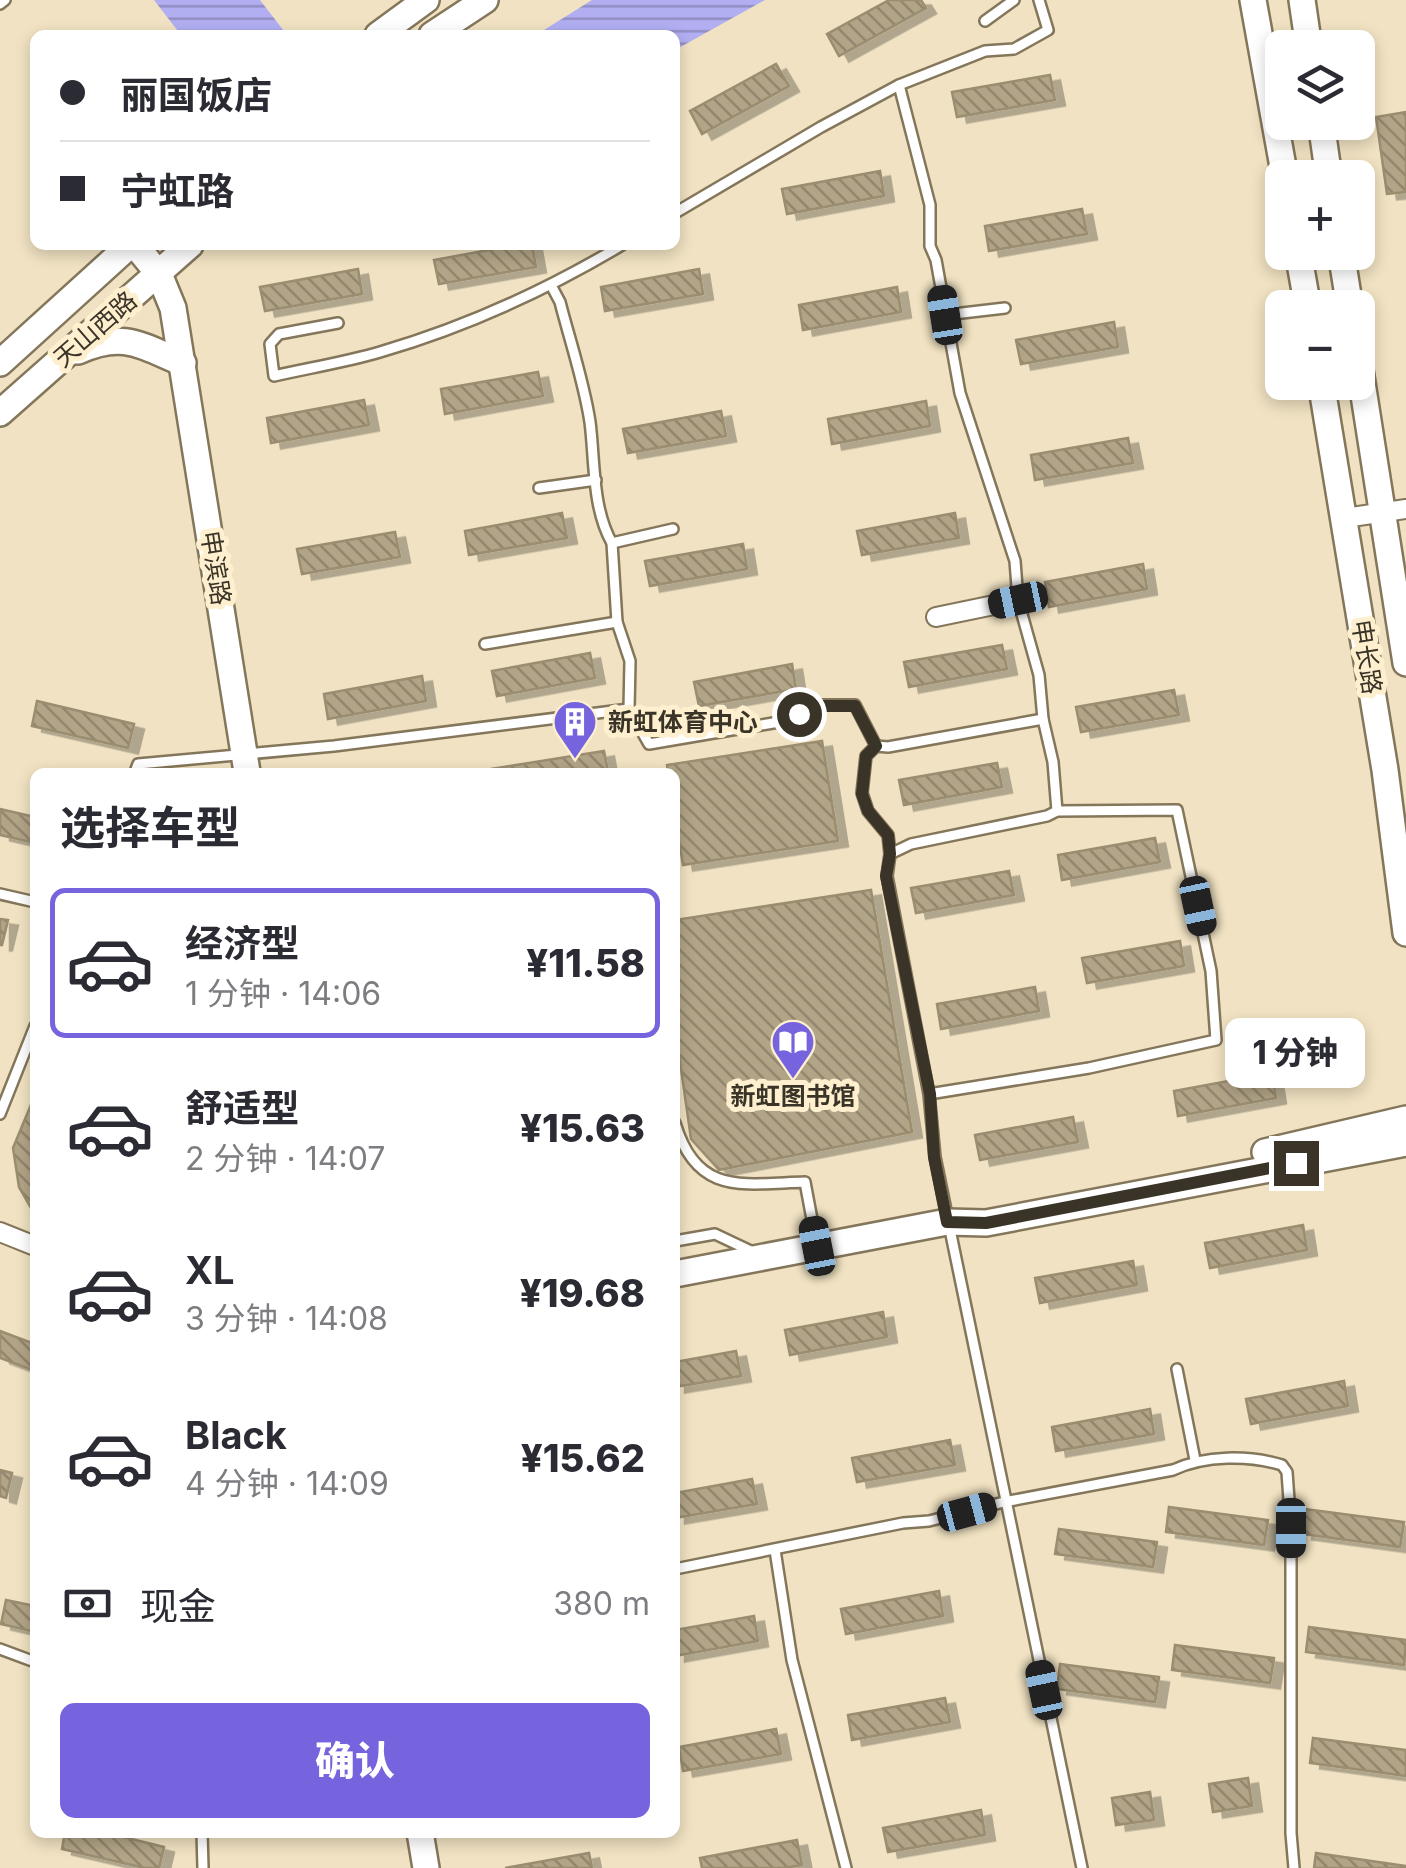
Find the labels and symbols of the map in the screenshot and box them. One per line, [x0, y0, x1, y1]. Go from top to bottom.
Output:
car [925, 283, 965, 347]
street label: 天山西路 [47, 285, 143, 373]
street label: 申滨路 [195, 529, 237, 607]
car [986, 579, 1050, 621]
street label: 申长路 [1346, 618, 1388, 696]
route start [777, 692, 822, 737]
building icon: 新虹体育中心 [552, 699, 598, 760]
place label: 新虹体育中心 [608, 707, 758, 737]
car [1177, 874, 1219, 938]
callout: 1 分钟 [1226, 1018, 1366, 1088]
library icon: 新虹图书馆 [770, 1019, 816, 1080]
place label: 新虹图书馆 [730, 1081, 856, 1111]
route end [1274, 1141, 1319, 1186]
car [797, 1214, 837, 1278]
car [934, 1490, 1000, 1534]
car [1276, 1498, 1306, 1558]
car [1023, 1658, 1065, 1722]

